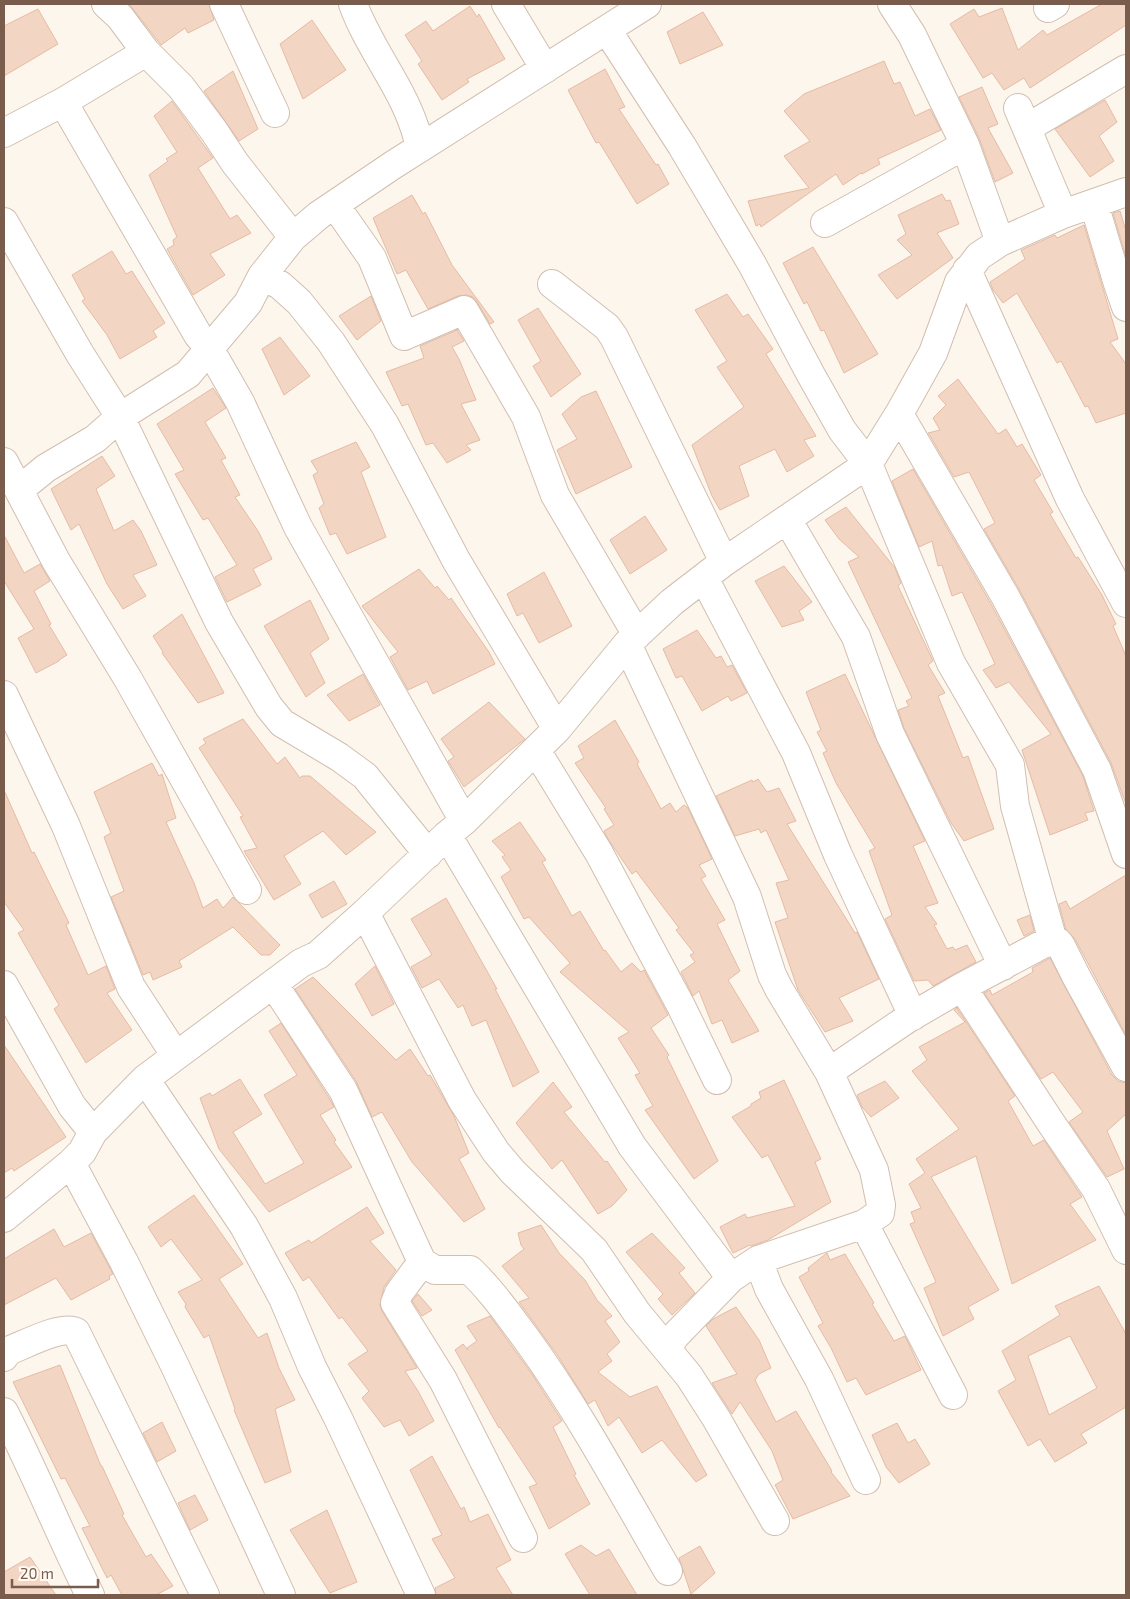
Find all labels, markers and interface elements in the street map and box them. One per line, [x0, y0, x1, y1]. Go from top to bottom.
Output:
scale bar [12, 1556, 99, 1588]
text: 20 m [20, 1564, 54, 1582]

